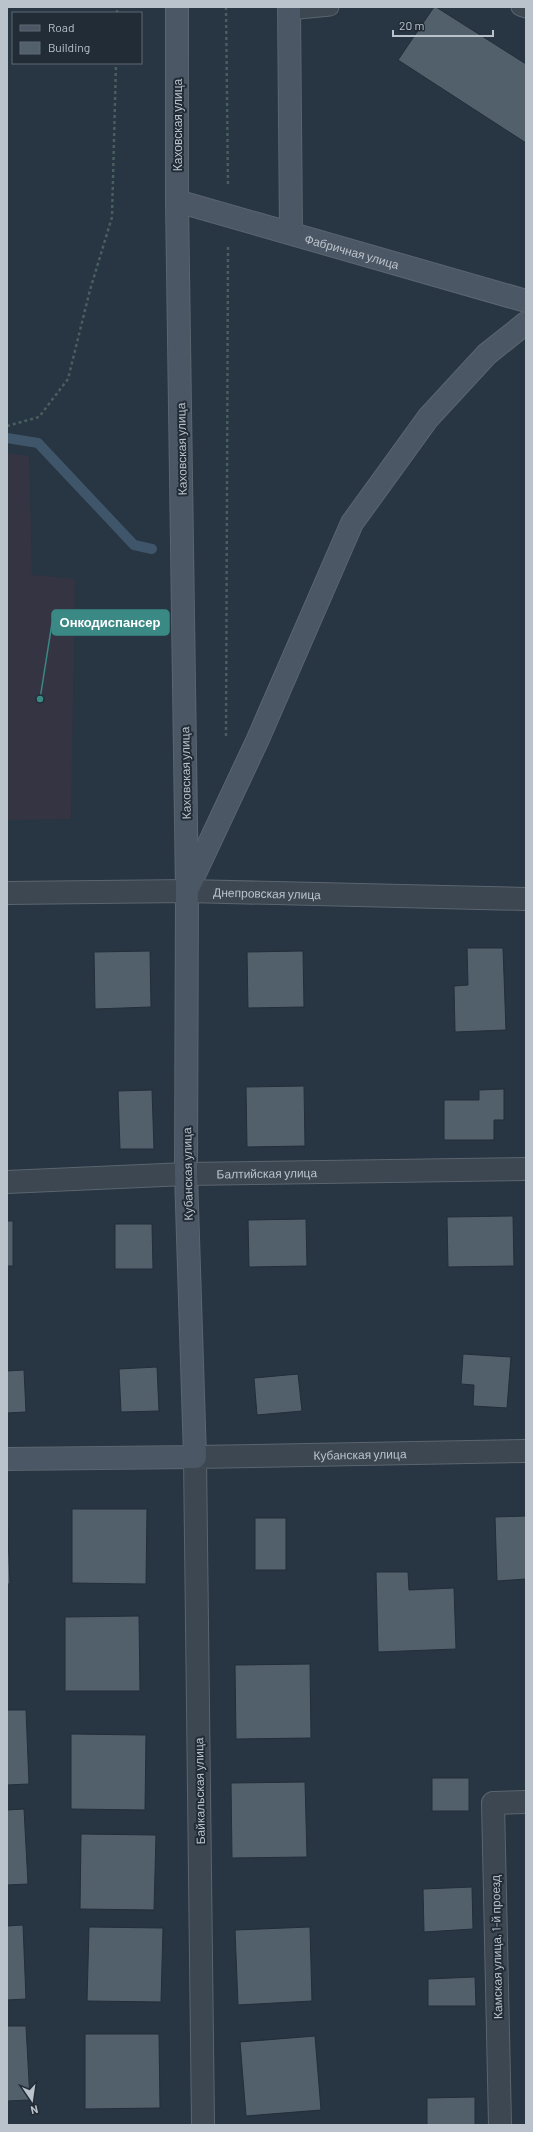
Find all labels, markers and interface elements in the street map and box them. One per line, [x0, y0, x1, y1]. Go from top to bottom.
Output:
legend [12, 12, 142, 64]
scale bar [393, 12, 493, 38]
text: 20 m [399, 18, 425, 32]
text: Road [48, 20, 75, 34]
text: Building [48, 40, 90, 54]
street label: Каховская улица [170, 78, 185, 171]
street label: Фабричная улица [303, 231, 401, 271]
street label: Каховская улица [173, 402, 190, 495]
callout: Онкодиспансер [52, 610, 169, 635]
text: Онкодиспансер [60, 614, 160, 630]
street label: Каховская улица [177, 726, 194, 819]
street label: Днепровская улица [213, 885, 321, 902]
street label: Кубанская улица [179, 1127, 196, 1221]
street label: Балтийская улица [216, 1165, 318, 1181]
street label: Кубанская улица [313, 1446, 407, 1463]
street label: Байкальская улица [191, 1737, 208, 1845]
street label: Камская улица, 1-й проезд [488, 1875, 505, 2019]
north arrow [12, 2080, 52, 2120]
text: N [29, 2103, 39, 2117]

